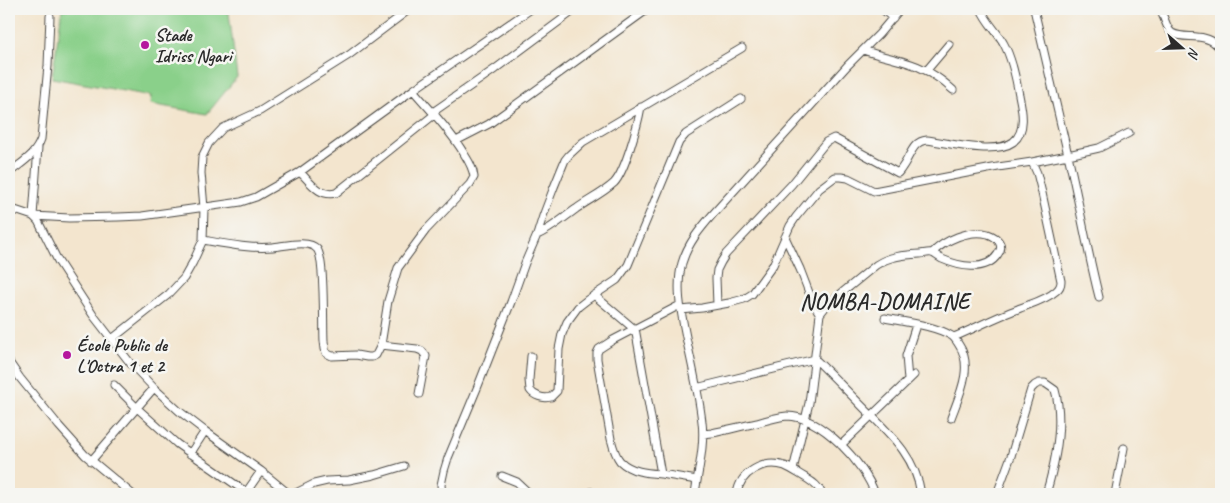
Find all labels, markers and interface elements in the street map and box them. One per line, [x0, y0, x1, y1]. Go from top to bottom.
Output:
north arrow [1158, 22, 1208, 72]
place label: Stade Idriss Ngari [155, 24, 234, 67]
marker: Stade Idriss Ngari [139, 39, 151, 51]
text: N [1183, 45, 1203, 61]
district label: NOMBA-DOMAINE [800, 288, 972, 316]
place label: École Public de L'Octra 1 et 2 [77, 334, 169, 377]
marker: École Public de L'Octra 1 et 2 [61, 349, 73, 361]

